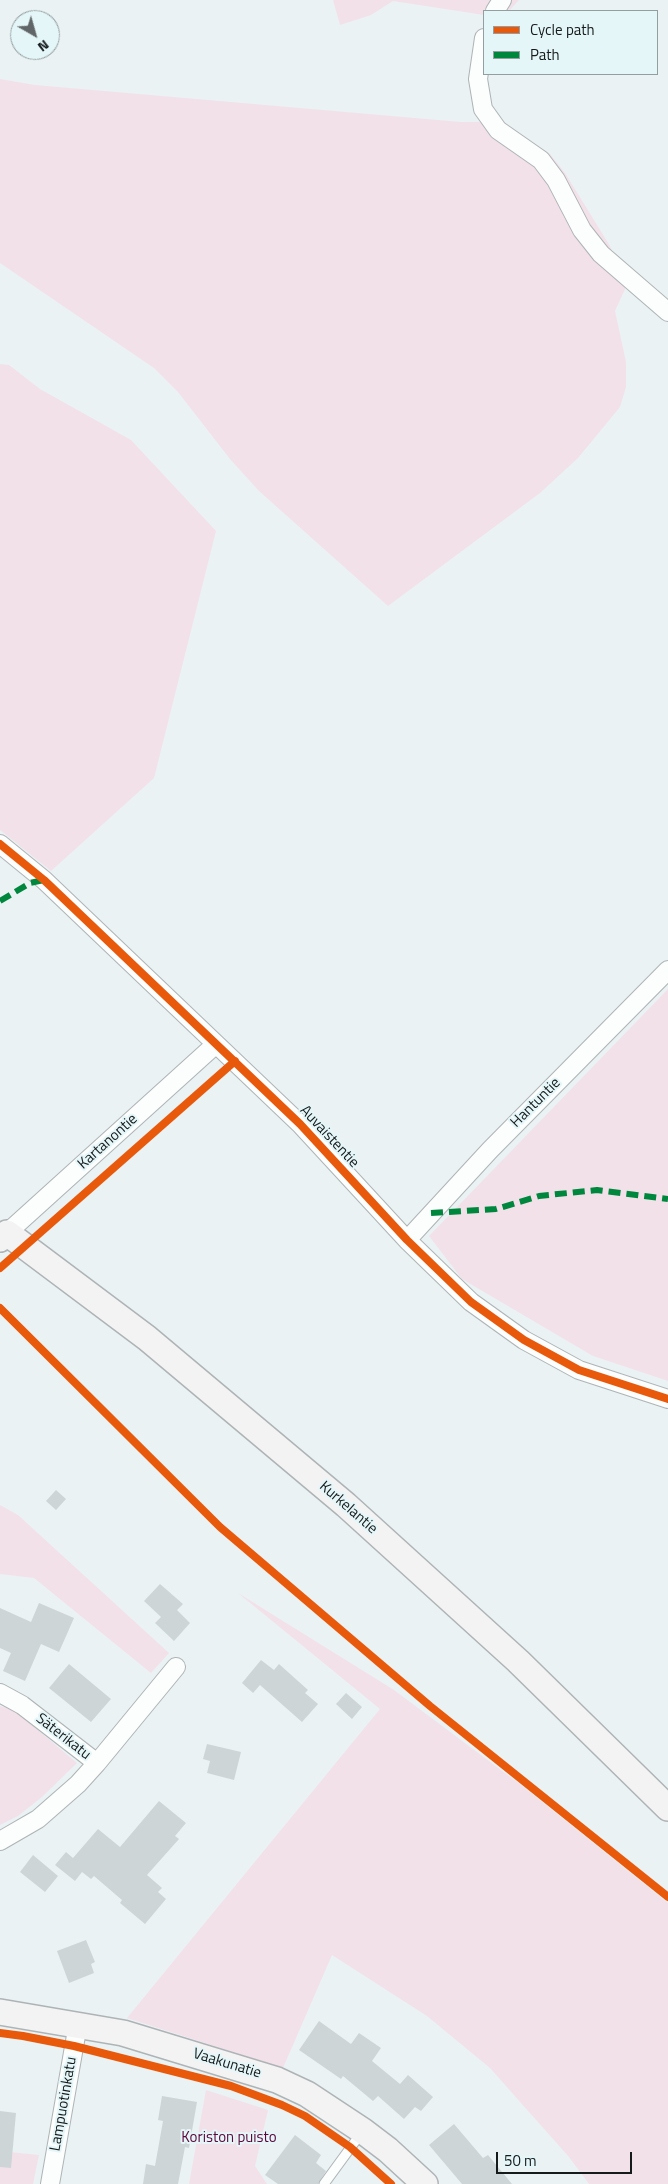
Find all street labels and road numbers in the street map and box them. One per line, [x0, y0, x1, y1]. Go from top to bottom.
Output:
street label: Hantuntie [507, 1074, 565, 1132]
street label: Auvaistentie [296, 1102, 362, 1172]
street label: Kartanontie [74, 1111, 142, 1173]
street label: Kurkelantie [315, 1478, 381, 1538]
street label: Säterikatu [32, 1710, 94, 1764]
street label: Vaakunatie [191, 2045, 263, 2083]
street label: Lampuotinkatu [47, 2055, 81, 2153]

